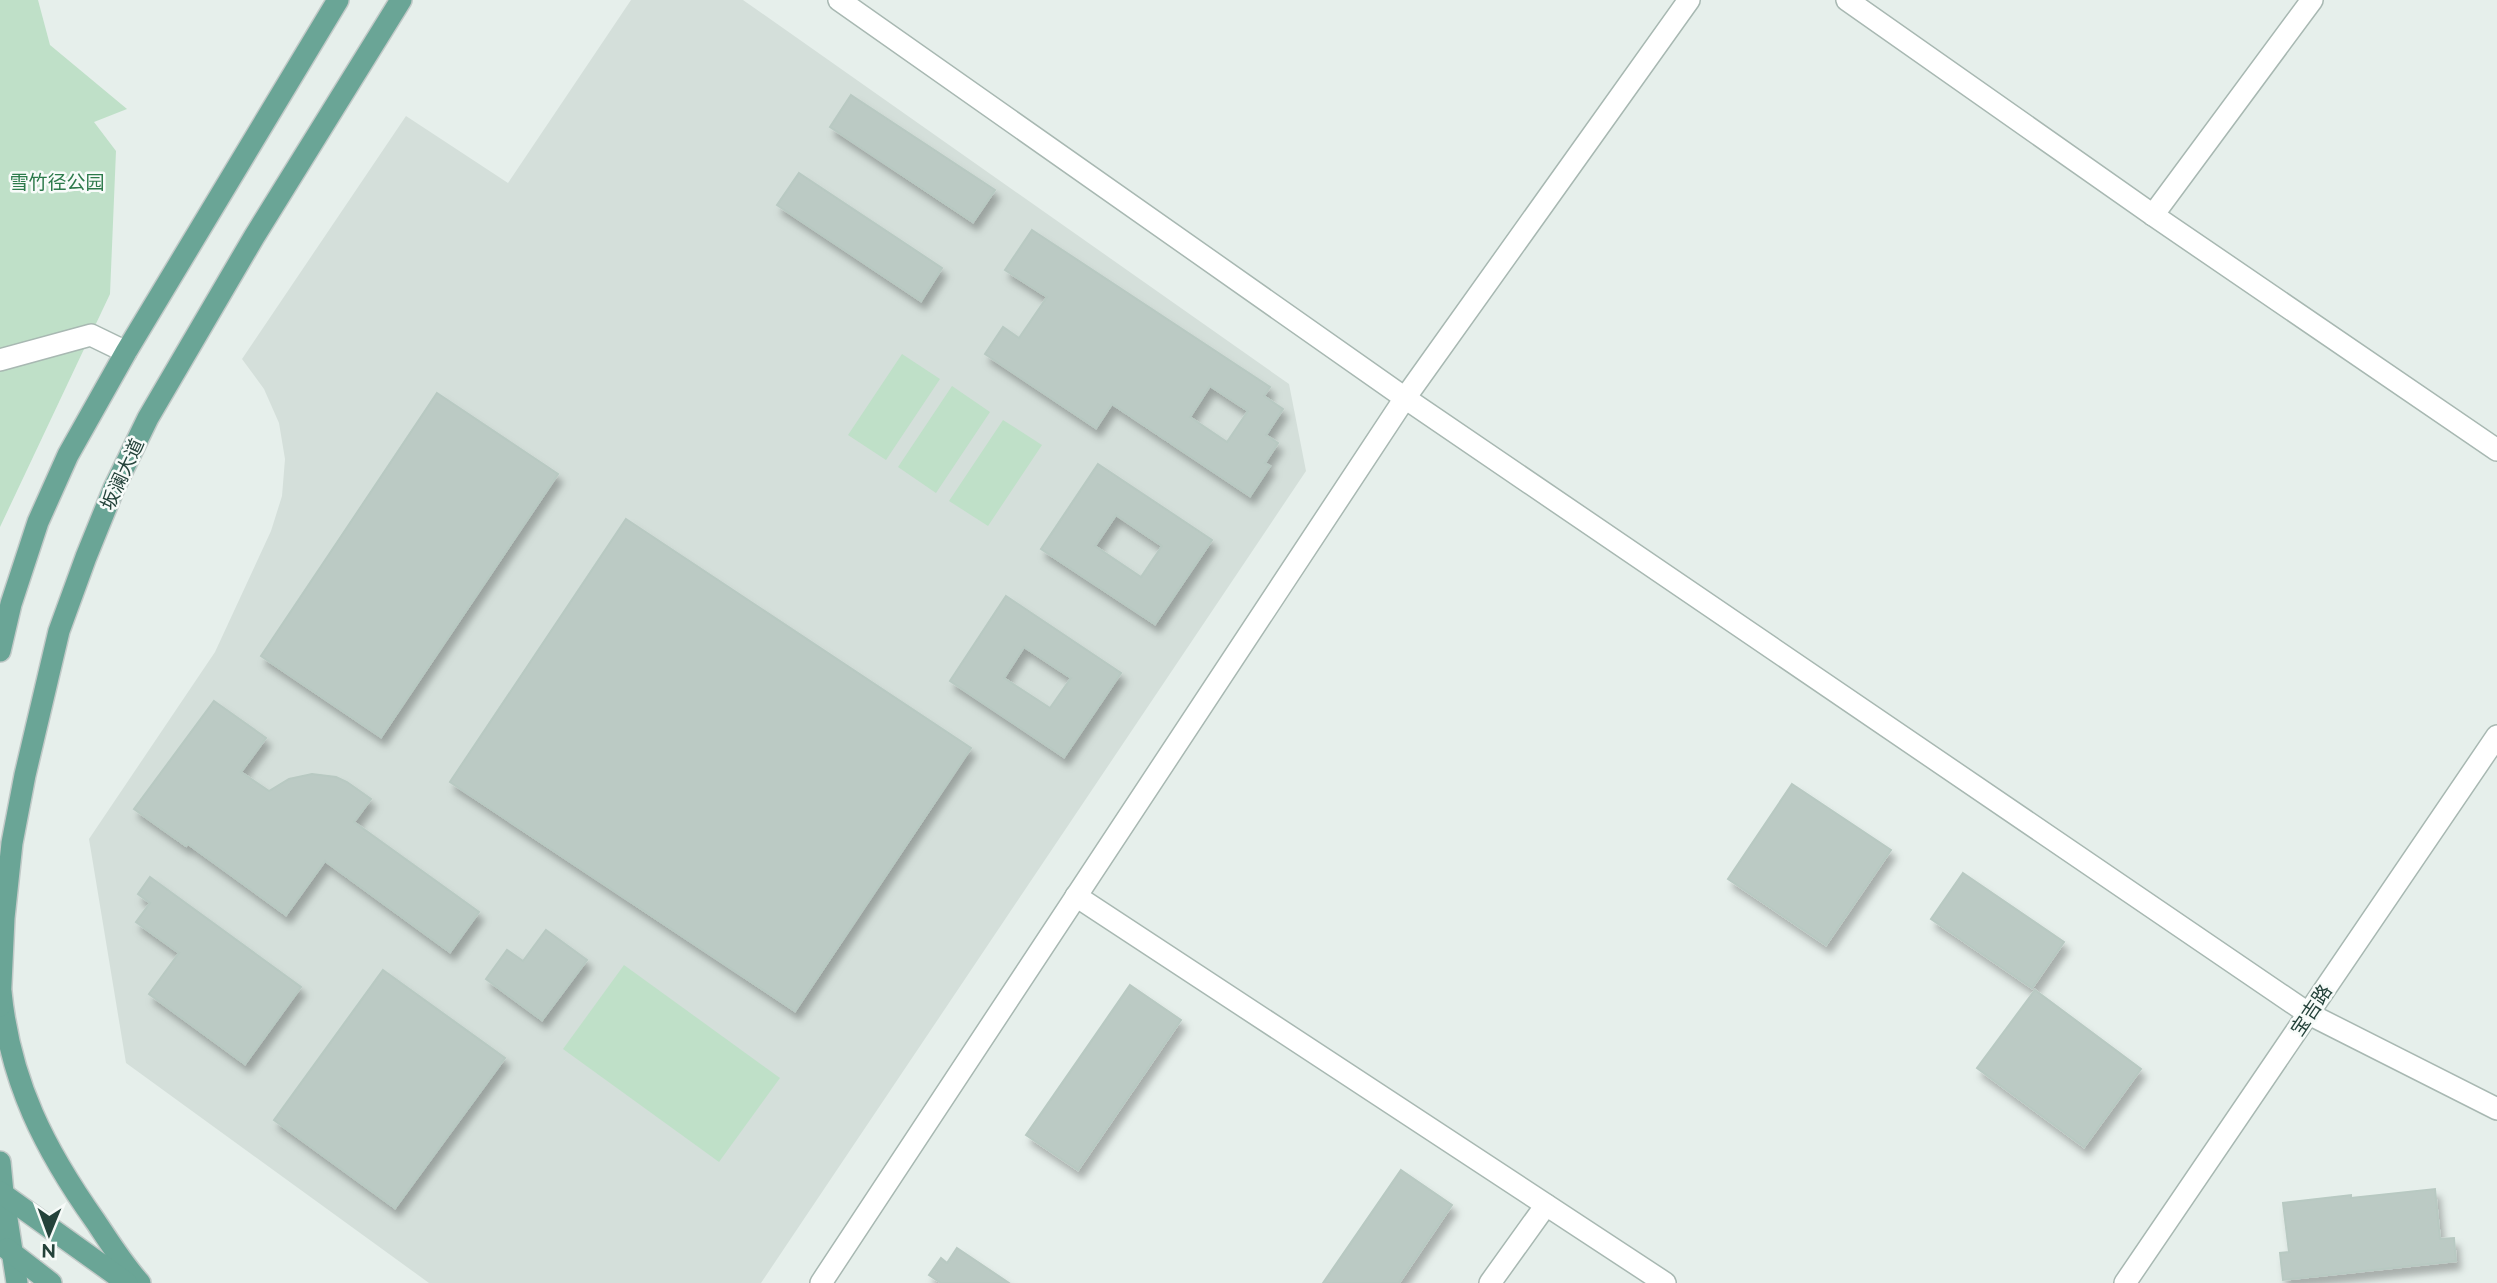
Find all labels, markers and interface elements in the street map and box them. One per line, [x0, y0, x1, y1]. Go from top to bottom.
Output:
park label: 雪竹径公园 [9, 171, 105, 193]
street label: 坂澜大道 [96, 435, 148, 513]
street label: 宝吉路 [2286, 980, 2336, 1040]
north arrow [14, 1199, 84, 1269]
text: N [41, 1240, 56, 1262]

